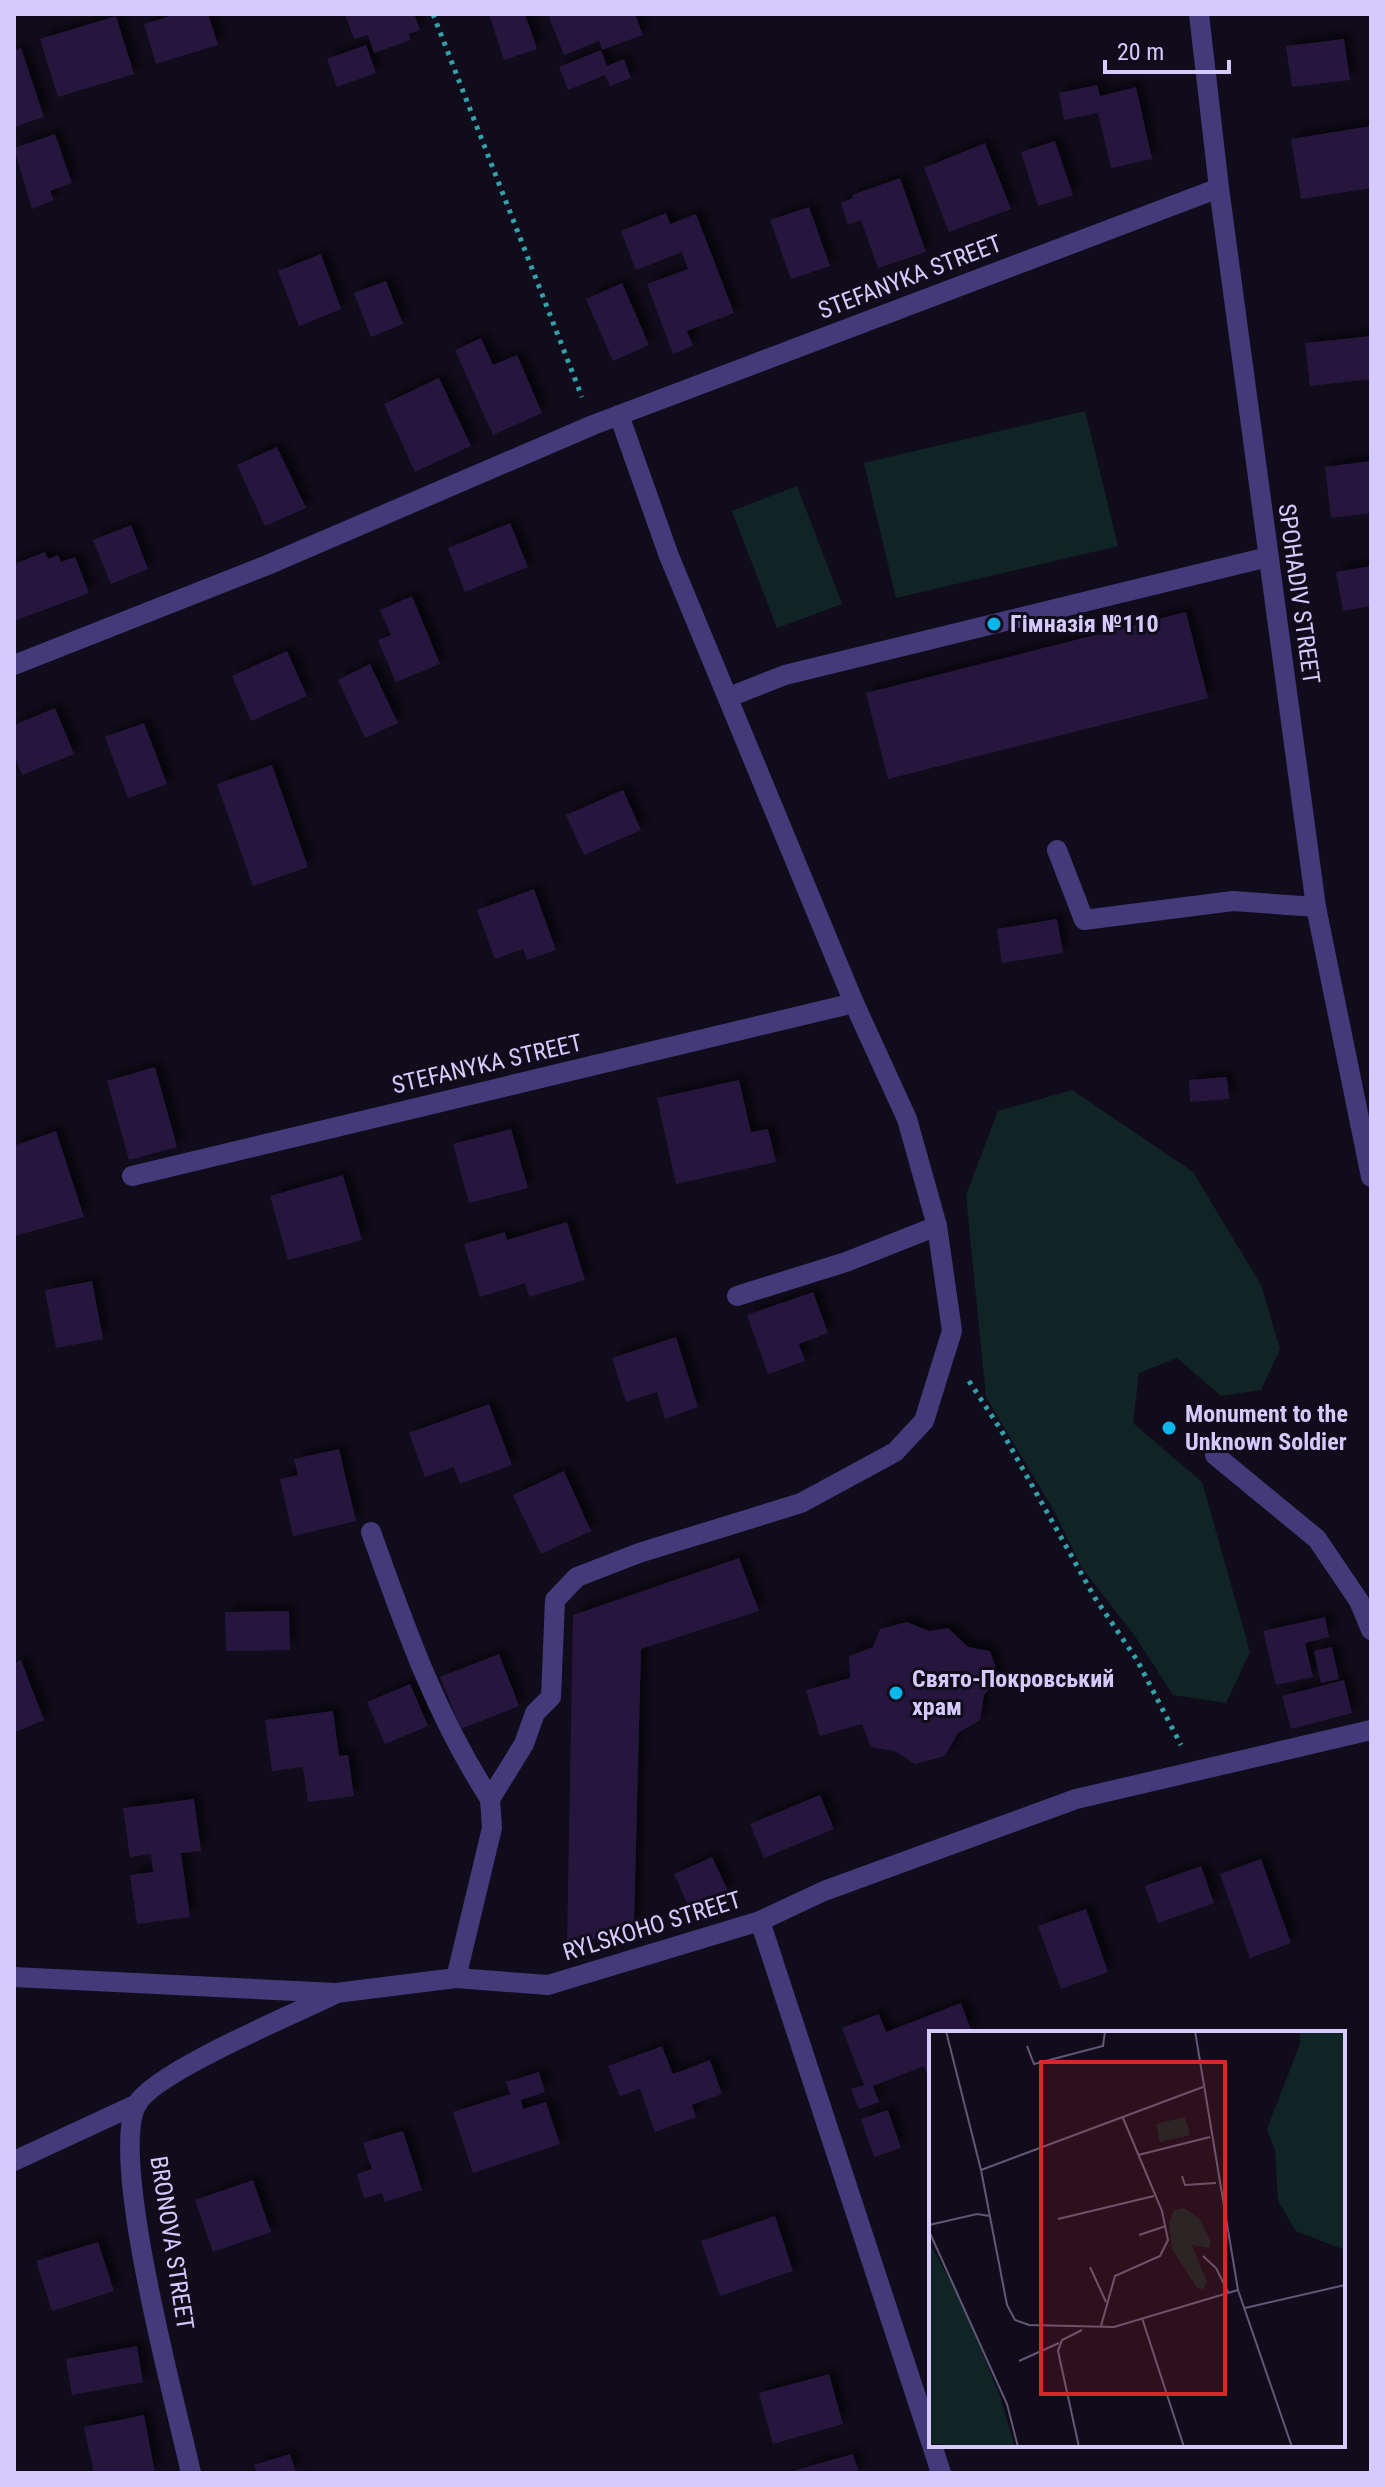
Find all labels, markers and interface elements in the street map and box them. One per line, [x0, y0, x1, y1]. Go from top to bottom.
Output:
scale bar [1105, 24, 1229, 74]
text: 20 m [1117, 38, 1164, 66]
street label: STEFANYKA STREET [814, 229, 1006, 325]
street label: SPOHADIV STREET [1272, 502, 1326, 686]
place label: Гімназія №110 [1010, 610, 1159, 638]
marker: Гімназія №110 [985, 615, 1003, 633]
street label: STEFANYKA STREET [389, 1029, 585, 1099]
place label: Monument to the Unknown Soldier [1185, 1400, 1348, 1456]
marker: Monument to the Unknown Soldier [1160, 1419, 1178, 1437]
place label: Свято-Покровський храм [912, 1665, 1114, 1721]
marker: Свято-Покровський храм [887, 1684, 905, 1702]
street label: RYLSKOHO STREET [560, 1886, 744, 1966]
inset map [929, 2031, 1345, 2447]
street label: BRONOVA STREET [144, 2154, 200, 2332]

